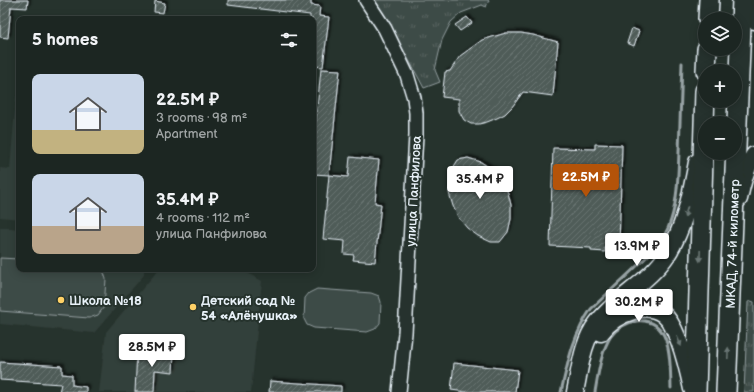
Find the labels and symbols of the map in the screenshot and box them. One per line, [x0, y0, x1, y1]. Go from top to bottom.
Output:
street label: улица Панфилова [403, 135, 425, 247]
pin: 22.5M ₽ [549, 164, 623, 198]
pin: 35.4M ₽ [443, 166, 517, 200]
street label: МКАД, 74-й километр [723, 178, 743, 309]
one-way arrow [683, 206, 689, 218]
pin: 13.9M ₽ [600, 233, 674, 267]
one-way arrow [697, 250, 703, 263]
pin: 30.2M ₽ [602, 289, 676, 323]
place label: Школа №18 [69, 293, 142, 309]
place label: Детский сад № 54 «Алёнушка» [201, 293, 298, 324]
marker: Школа №18 [56, 295, 66, 305]
marker: Детский сад № 54 «Алёнушка» [188, 302, 198, 312]
pin: 28.5M ₽ [115, 334, 189, 368]
one-way arrow [676, 336, 682, 348]
one-way arrow [725, 346, 731, 359]

